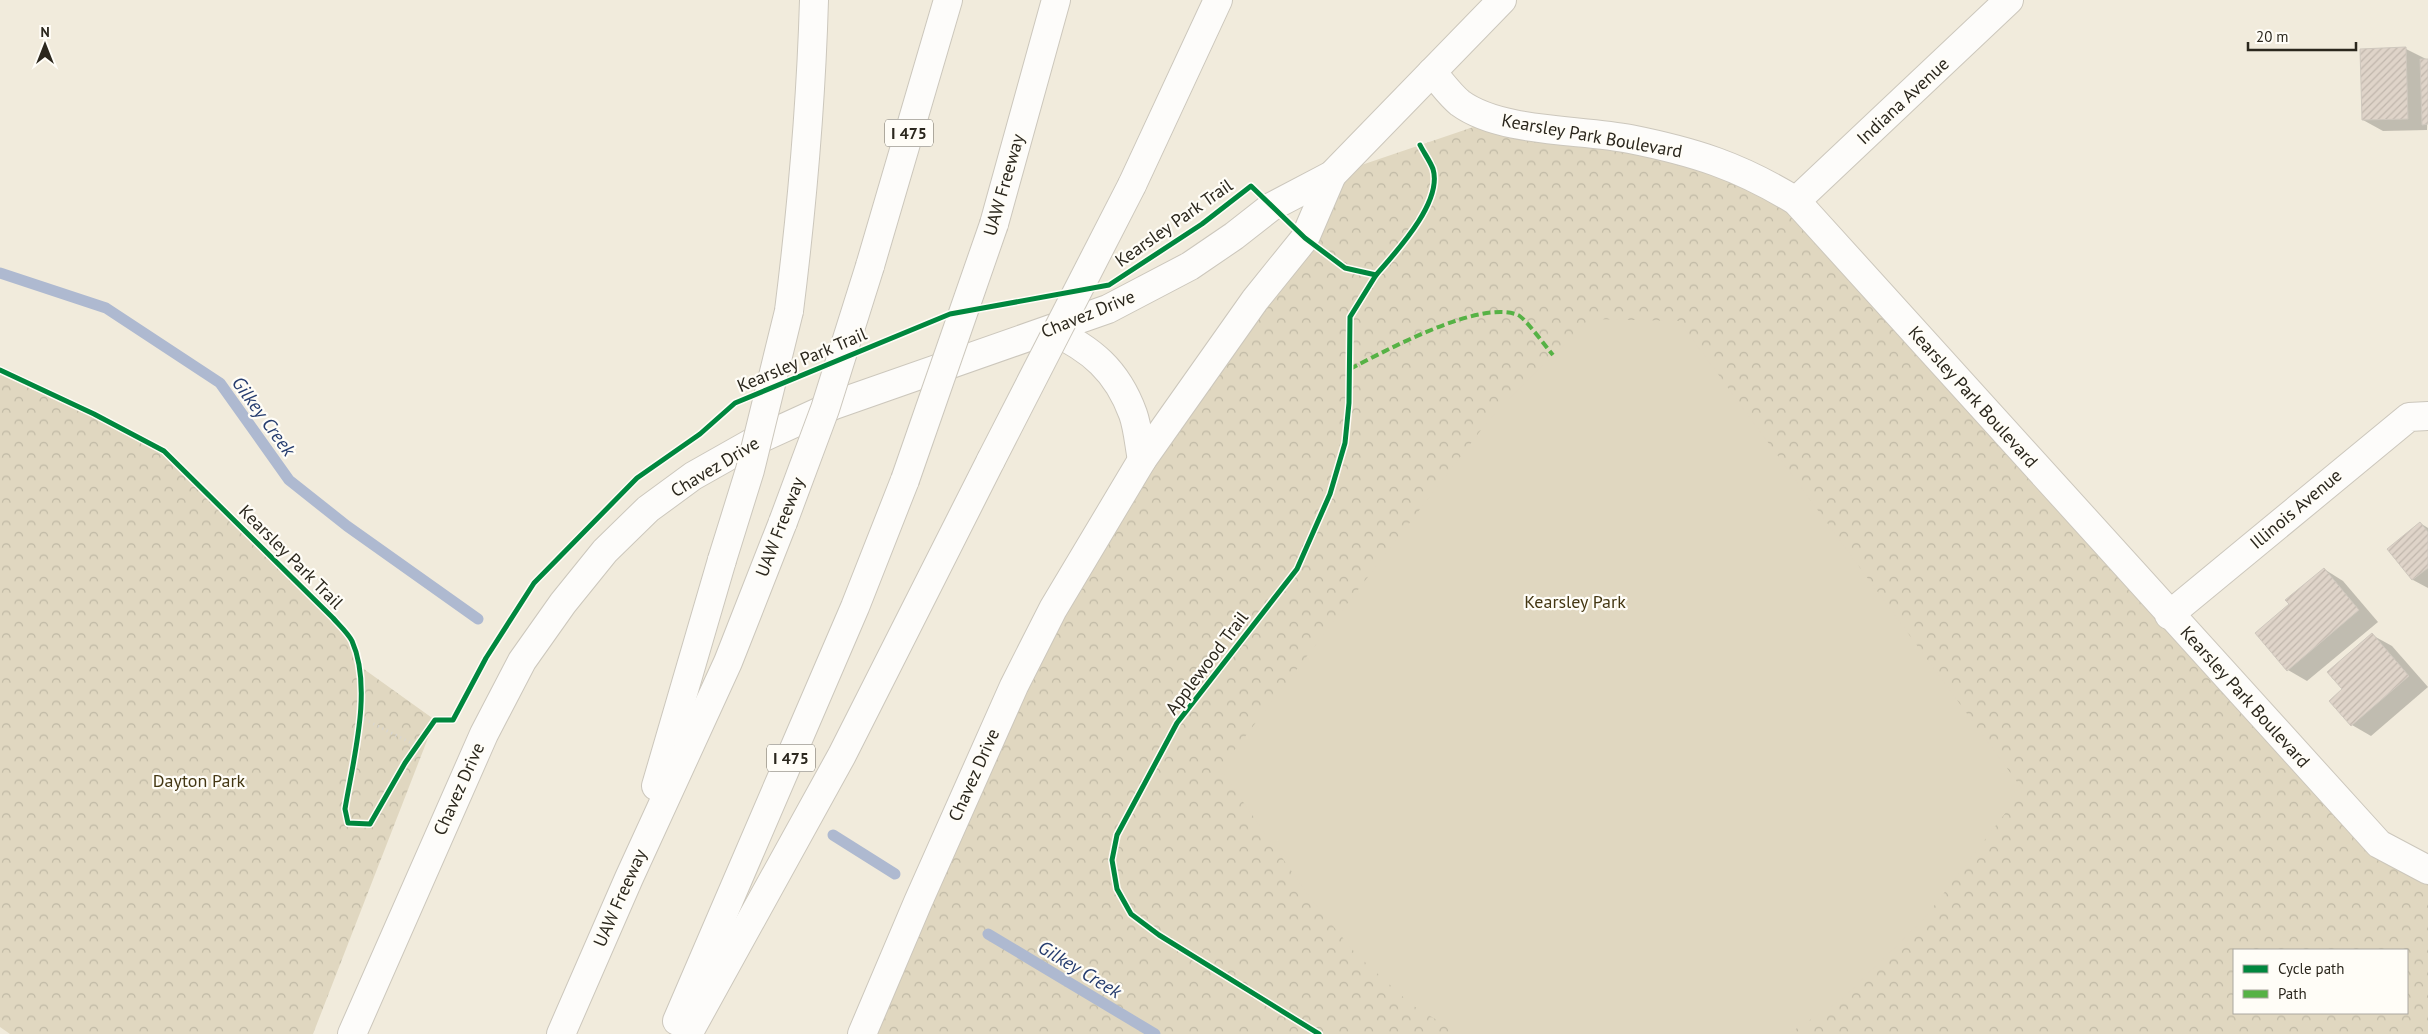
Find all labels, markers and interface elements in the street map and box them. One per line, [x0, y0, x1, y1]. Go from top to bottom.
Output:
north arrow [20, 20, 70, 70]
scale bar [2248, 20, 2356, 52]
text: N [40, 23, 50, 41]
text: 20 m [2256, 27, 2289, 46]
street label: Indiana Avenue [1852, 52, 1954, 149]
street label: Kearsley Park Boulevard [1500, 108, 1684, 163]
road number: I 475 [885, 120, 933, 146]
street label: UAW Freeway [978, 131, 1029, 238]
street label: Kearsley Park Trail [1110, 173, 1238, 272]
street label: Chavez Drive [1038, 284, 1138, 343]
street label: Kearsley Park Boulevard [1904, 321, 2043, 472]
street label: Kearsley Park Trail [734, 322, 871, 397]
water label: Gilkey Creek [227, 371, 302, 462]
street label: Chavez Drive [666, 431, 763, 502]
street label: Illinois Avenue [2245, 464, 2346, 554]
street label: UAW Freeway [750, 473, 809, 580]
street label: Kearsley Park Trail [234, 500, 349, 614]
park label: Kearsley Park [1524, 590, 1626, 613]
street label: Applewood Trail [1160, 606, 1253, 719]
street label: Kearsley Park Boulevard [2176, 621, 2315, 772]
street label: Chavez Drive [943, 725, 1004, 825]
street label: Chavez Drive [428, 739, 489, 839]
road number: I 475 [767, 744, 815, 771]
park label: Dayton Park [153, 769, 246, 792]
street label: UAW Freeway [588, 845, 652, 950]
water label: Gilkey Creek [1034, 935, 1127, 1004]
legend [2233, 949, 2408, 1014]
text: Cycle path [2278, 959, 2344, 978]
text: Path [2278, 984, 2307, 1003]

